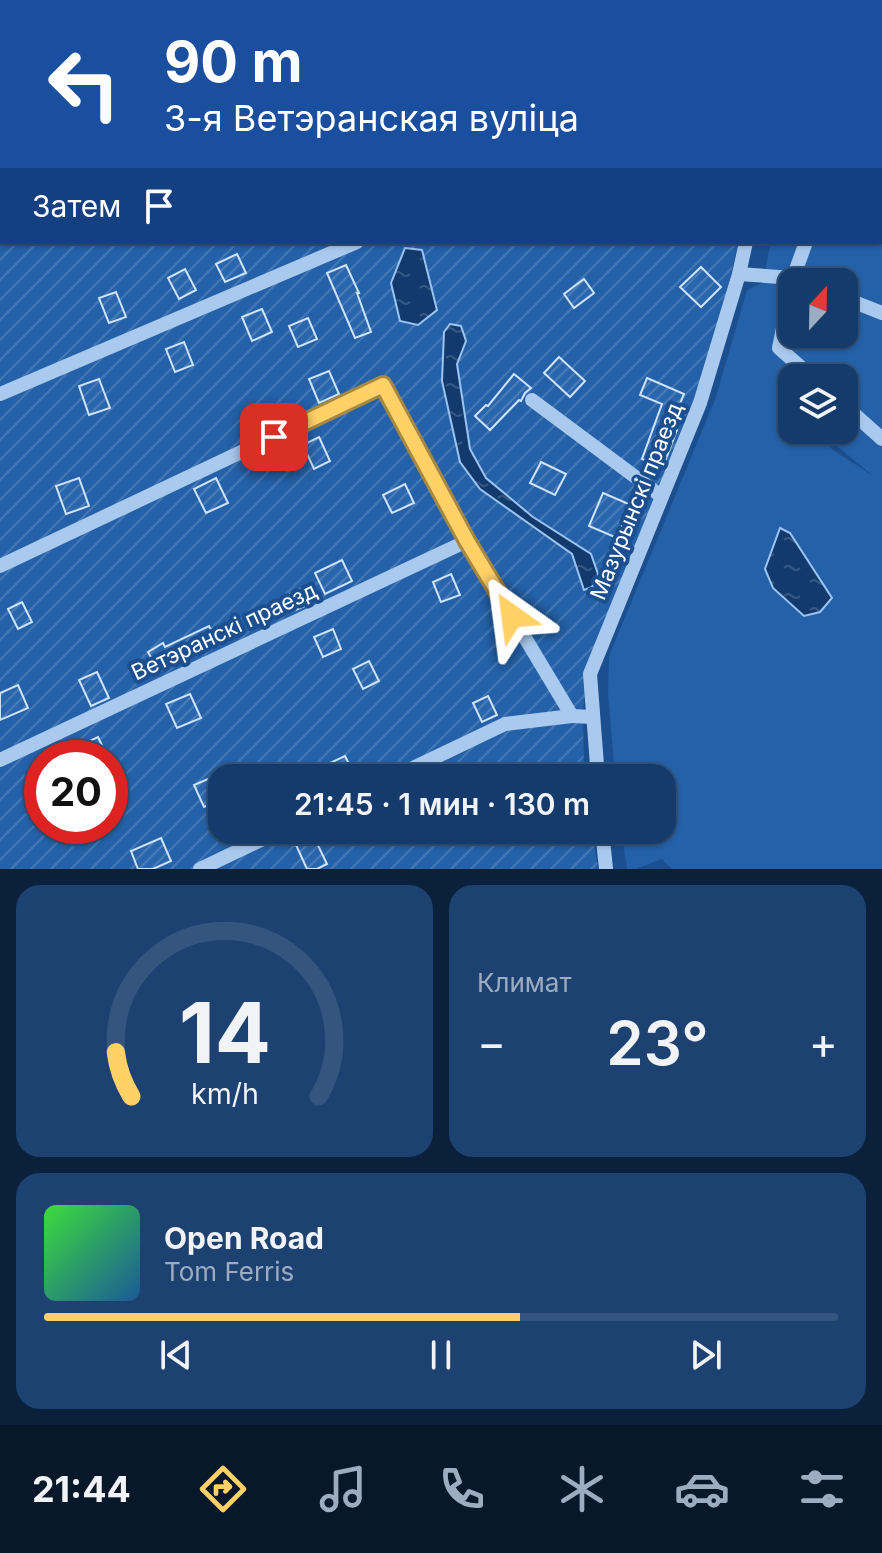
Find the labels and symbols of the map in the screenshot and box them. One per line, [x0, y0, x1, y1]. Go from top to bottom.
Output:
north arrow [778, 268, 858, 348]
street label: Мазурынскі праезд [585, 398, 688, 603]
pin [240, 403, 308, 471]
position arrow [470, 574, 554, 658]
street label: Ветэранскі праезд [127, 577, 321, 685]
speed limit sign: 20 [24, 740, 128, 844]

